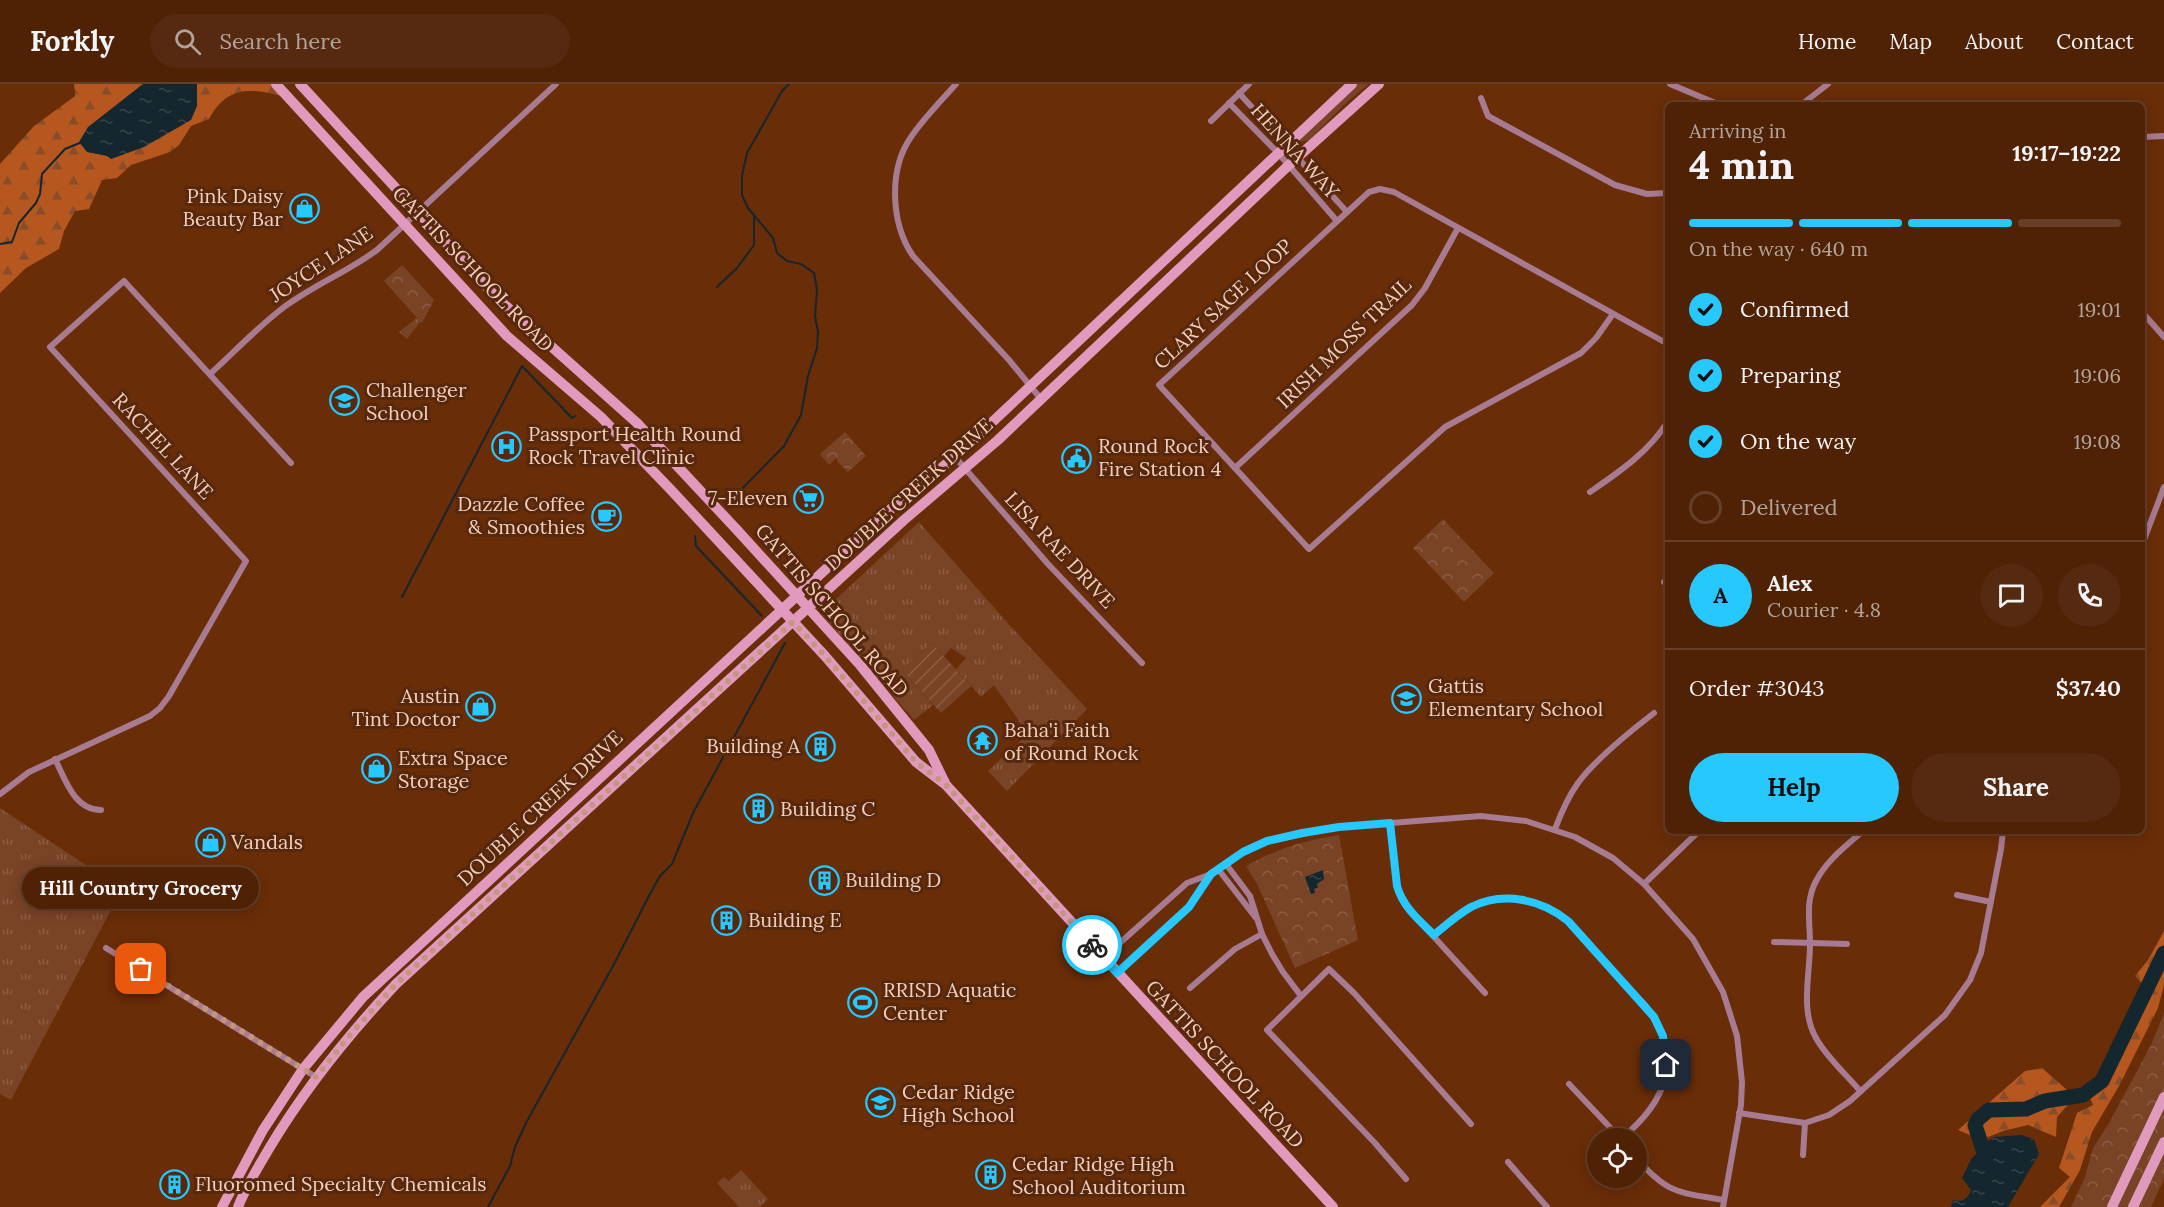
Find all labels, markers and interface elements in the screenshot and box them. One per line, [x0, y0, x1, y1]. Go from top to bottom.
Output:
search box [150, 14, 570, 68]
text: Forkly [30, 23, 114, 59]
icon: search [171, 25, 204, 58]
text: Search here [219, 27, 342, 55]
text: Home [1798, 28, 1856, 55]
text: Map [1889, 28, 1932, 55]
text: About [1965, 28, 2023, 55]
text: Contact [2056, 28, 2134, 55]
street label: HENNA WAY [1246, 98, 1345, 204]
text: Arriving in [1689, 118, 1786, 143]
text: 19:17–19:22 [2012, 139, 2121, 167]
text: 4 min [1689, 140, 1794, 190]
street label: GATTIS SCHOOL ROAD [388, 181, 559, 357]
place label: Pink Daisy Beauty Bar [183, 183, 283, 231]
shop icon: Pink Daisy Beauty Bar [288, 192, 320, 224]
street label: JOYCE LANE [264, 220, 377, 308]
street label: CLARY SAGE LOOP [1148, 233, 1297, 374]
text: On the way · 640 m [1689, 236, 1868, 261]
street label: IRISH MOSS TRAIL [1271, 272, 1416, 413]
icon: check [1689, 293, 1722, 326]
text: Confirmed [1740, 295, 1849, 323]
text: 19:01 [2077, 297, 2121, 322]
icon: check [1689, 359, 1722, 392]
text: Preparing [1740, 361, 1840, 389]
text: 19:06 [2073, 363, 2121, 388]
place label: Challenger School [366, 377, 467, 425]
school or university icon: Challenger School [329, 385, 361, 417]
street label: RACHEL LANE [108, 387, 219, 504]
street label: DOUBLE CREEK DRIVE [820, 412, 998, 576]
place label: Passport Health Round Rock Travel Clinic [528, 421, 741, 469]
icon: check [1689, 425, 1722, 458]
text: On the way [1740, 427, 1856, 455]
text: 19:08 [2074, 429, 2121, 454]
hospital icon: Passport Health Round Rock Travel Clinic [491, 430, 523, 462]
place label: Round Rock Fire Station 4 [1098, 433, 1222, 481]
public building icon: Round Rock Fire Station 4 [1061, 442, 1093, 474]
supermarket icon: 7-Eleven [793, 482, 825, 514]
place label: 7-Eleven [708, 485, 788, 510]
street label: LISA RAE DRIVE [1000, 486, 1121, 613]
place label: Dazzle Coffee & Smoothies [457, 491, 585, 539]
text: Delivered [1740, 493, 1838, 521]
cafe icon: Dazzle Coffee & Smoothies [590, 500, 622, 532]
street label: GATTIS SCHOOL ROAD [750, 518, 914, 701]
button: chat [1980, 564, 2043, 627]
button: phone [2058, 564, 2121, 627]
text: Alex [1767, 569, 1812, 597]
text: A [1713, 581, 1728, 609]
text: Courier · 4.8 [1767, 597, 1881, 622]
place label: Gattis Elementary School [1428, 673, 1603, 721]
text: Order #3043 [1689, 674, 1825, 702]
text: $37.40 [2056, 674, 2121, 702]
school or university icon: Gattis Elementary School [1391, 682, 1423, 714]
place label: Austin Tint Doctor [351, 683, 460, 731]
shop icon: Austin Tint Doctor [465, 691, 497, 723]
place label: Baha'i Faith of Round Rock [1004, 717, 1139, 765]
street label: DOUBLE CREEK DRIVE [452, 724, 628, 891]
temple icon: Baha'i Faith of Round Rock [967, 725, 999, 757]
building icon: Building A [805, 730, 837, 762]
place label: Building A [706, 733, 800, 758]
place label: Extra Space Storage [398, 745, 508, 793]
shop icon: Extra Space Storage [361, 753, 393, 785]
button: Help [1689, 753, 1899, 822]
button: Share [1911, 753, 2121, 822]
building icon: Building C [743, 793, 775, 825]
place label: Building C [780, 796, 875, 821]
shop icon: Vandals [194, 826, 226, 858]
place label: Vandals [230, 829, 303, 854]
building icon: Building D [808, 864, 840, 896]
callout: Hill Country Grocery [22, 867, 260, 909]
place label: Building D [845, 867, 941, 892]
text: Hill Country Grocery [39, 875, 242, 900]
building icon: Building E [711, 904, 743, 936]
place label: Building E [748, 907, 842, 932]
courier [1062, 915, 1122, 975]
icon: bike [1076, 929, 1109, 962]
pin [115, 943, 166, 994]
icon: bag [124, 952, 157, 985]
street label: GATTIS SCHOOL ROAD [1141, 974, 1310, 1153]
place label: RRISD Aquatic Center [883, 977, 1016, 1025]
sports icon: RRISD Aquatic Center [846, 986, 878, 1018]
pin [1640, 1039, 1691, 1090]
icon: home [1649, 1048, 1682, 1081]
place label: Cedar Ridge High School [902, 1079, 1015, 1127]
school or university icon: Cedar Ridge High School [865, 1087, 897, 1119]
map controls [1587, 1128, 1647, 1188]
button: locate [1587, 1128, 1647, 1188]
place label: Cedar Ridge High School Auditorium [1012, 1151, 1186, 1199]
building icon: Cedar Ridge High School Auditorium [975, 1159, 1007, 1191]
building icon: Fluoromed Specialty Chemicals [158, 1168, 190, 1200]
place label: Fluoromed Specialty Chemicals [195, 1171, 487, 1196]

